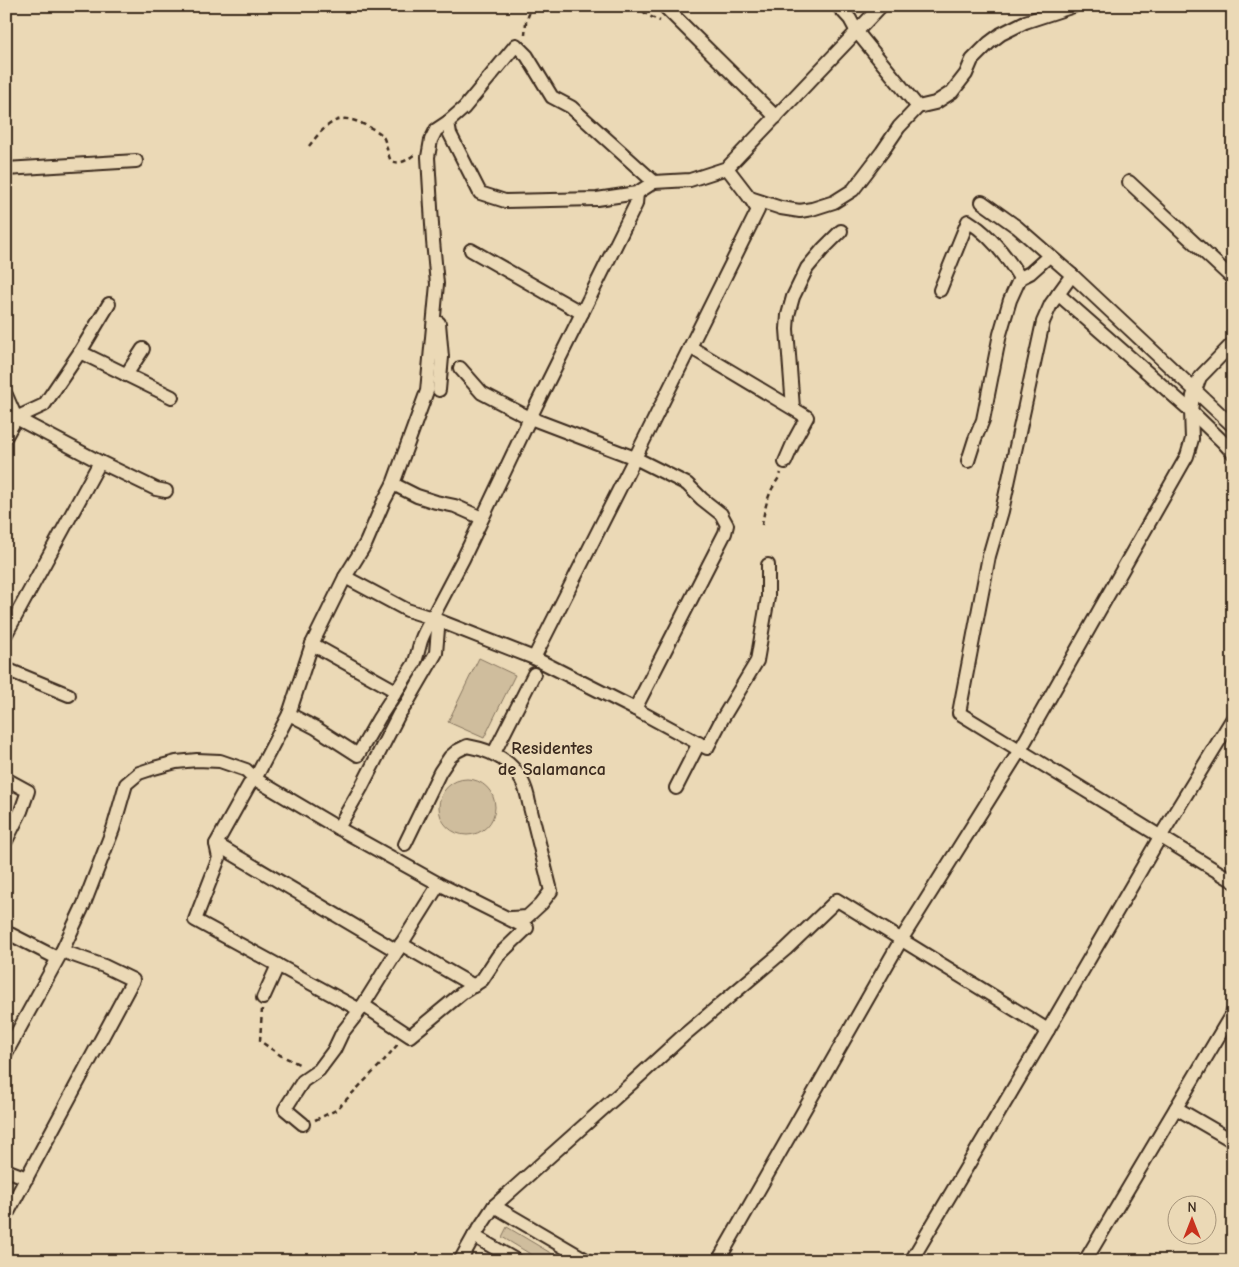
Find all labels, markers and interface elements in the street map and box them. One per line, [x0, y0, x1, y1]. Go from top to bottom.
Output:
district label: Residentes de Salamanca [498, 738, 606, 780]
north arrow [1166, 1194, 1216, 1244]
text: N [1187, 1199, 1197, 1216]

